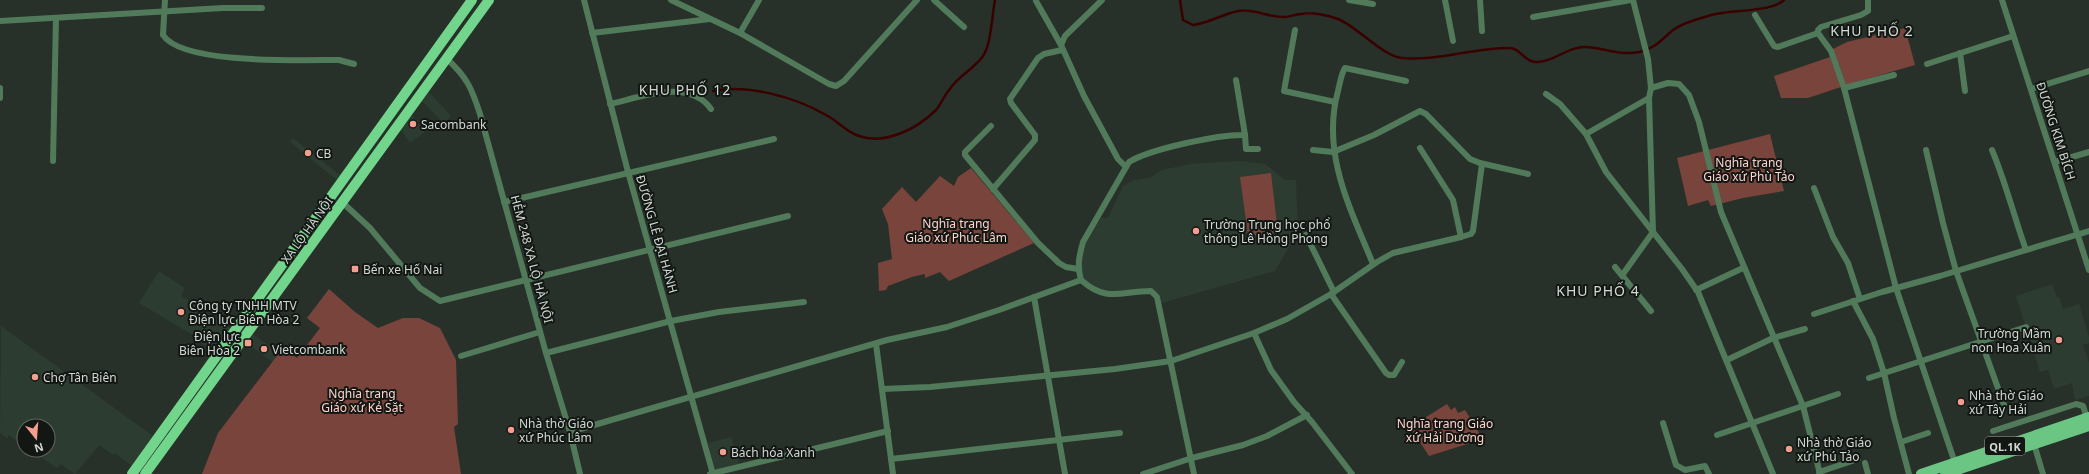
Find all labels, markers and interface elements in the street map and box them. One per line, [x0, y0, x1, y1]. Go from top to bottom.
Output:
district label: KHU PHỐ 2 [1830, 21, 1914, 40]
district label: KHU PHỐ 12 [639, 80, 731, 99]
street label: ĐƯỜNG KIM BÍCH [2032, 80, 2080, 182]
place label: Sacombank [421, 116, 487, 133]
marker: Sacombank [408, 119, 418, 129]
place label: CB [316, 145, 332, 162]
marker: CB [303, 148, 313, 158]
park label: Nghĩa trang Giáo xứ Phù Tảo [1703, 154, 1795, 185]
street label: ĐƯỜNG LÊ ĐẠI HÀNH [632, 173, 682, 295]
street label: XA LỘ HÀ NỘI [277, 193, 337, 267]
street label: HẺM 248 XA LỘ HÀ NỘI [507, 193, 557, 325]
park label: Nghĩa trang Giáo xứ Phúc Lâm [905, 215, 1007, 246]
place label: Trường Trung học phổ thông Lê Hồng Phong [1204, 216, 1330, 247]
marker: Trường Trung học phổ thông Lê Hồng Phong [1191, 226, 1201, 236]
place label: Bến xe Hố Nai [363, 261, 442, 278]
marker: Bến xe Hố Nai [350, 264, 360, 274]
district label: KHU PHỐ 4 [1556, 281, 1640, 300]
place label: Công ty TNHH MTV Điện lực Biên Hòa 2 [189, 297, 299, 328]
marker: Công ty TNHH MTV Điện lực Biên Hòa 2 [176, 307, 186, 317]
place label: Trường Mầm non Hoa Xuân [1971, 325, 2051, 356]
place label: Điện lực Biên Hòa 2 [179, 328, 240, 359]
marker: Trường Mầm non Hoa Xuân [2054, 335, 2064, 345]
marker: Điện lực Biên Hòa 2 [243, 338, 253, 348]
place label: Vietcombank [272, 341, 346, 358]
marker: Vietcombank [259, 344, 269, 354]
place label: Chợ Tân Biên [43, 369, 117, 386]
marker: Chợ Tân Biên [30, 372, 40, 382]
park label: Nghĩa trang Giáo xứ Kẻ Sặt [321, 385, 403, 416]
place label: Nhà thờ Giáo xứ Tây Hải [1969, 387, 2043, 418]
marker: Nhà thờ Giáo xứ Tây Hải [1956, 397, 1966, 407]
place label: Nhà thờ Giáo xứ Phúc Lâm [519, 415, 593, 446]
park label: Nghĩa trang Giáo xứ Hải Dương [1397, 415, 1493, 446]
north arrow [16, 418, 56, 458]
marker: Nhà thờ Giáo xứ Phúc Lâm [506, 425, 516, 435]
place label: Nhà thờ Giáo xứ Phú Tảo [1797, 434, 1871, 465]
road number: QL.1K [1985, 437, 2025, 455]
text: N [33, 440, 46, 457]
place label: Bách hóa Xanh [731, 444, 815, 461]
marker: Nhà thờ Giáo xứ Phú Tảo [1784, 444, 1794, 454]
marker: Bách hóa Xanh [718, 447, 728, 457]

